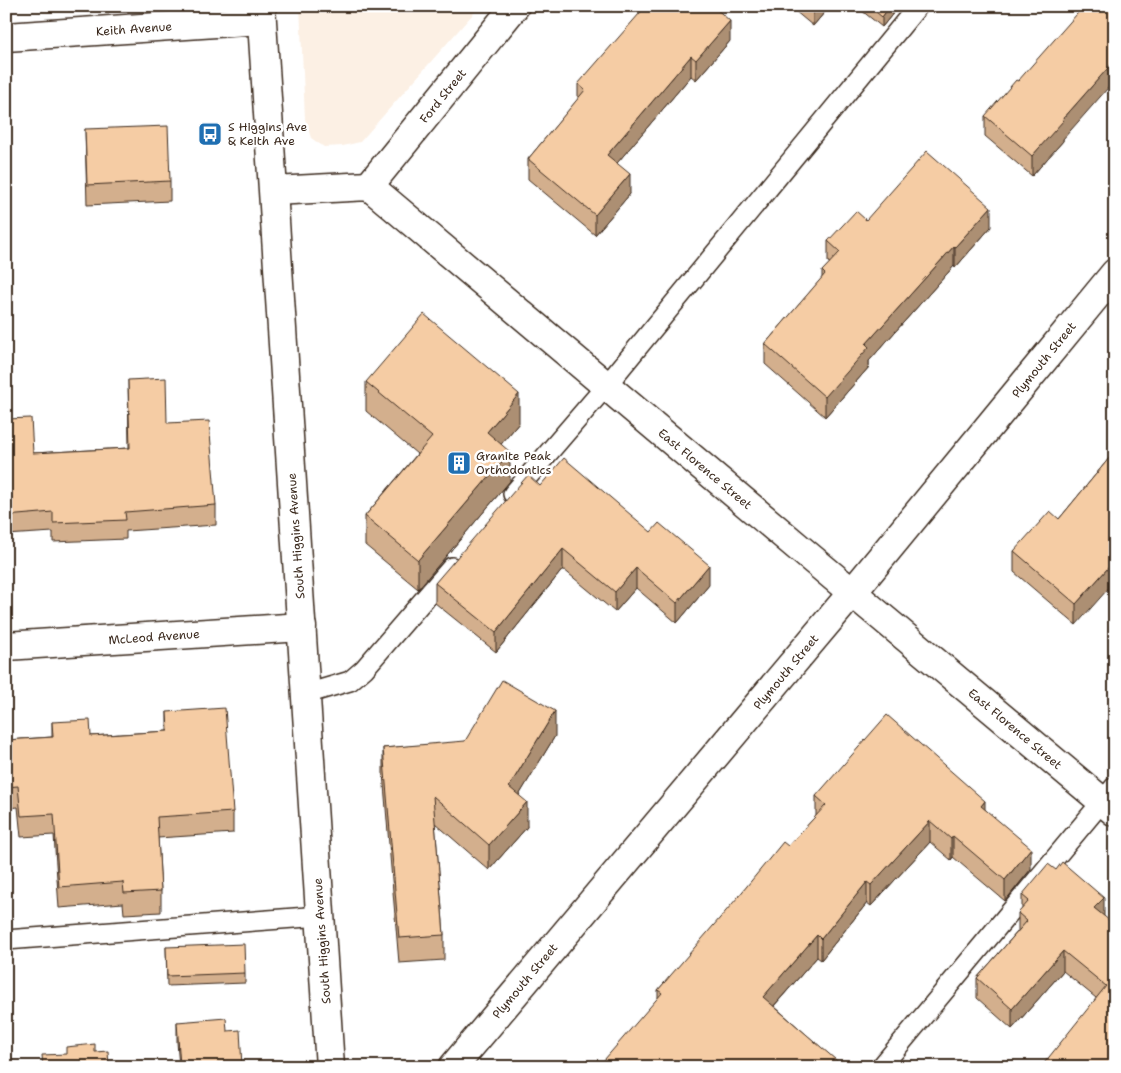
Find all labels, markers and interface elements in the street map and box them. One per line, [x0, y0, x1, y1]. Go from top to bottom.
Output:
street label: Keith Avenue [95, 18, 173, 40]
street label: Ford Street [416, 66, 470, 126]
place label: S Higgins Ave & Keith Ave [228, 119, 307, 149]
bus stop icon: S Higgins Ave & Keith Ave [197, 121, 223, 147]
street label: Plymouth Street [1008, 319, 1080, 401]
street label: East Florence Street [655, 425, 755, 513]
place label: Granite Peak Orthodontics [476, 448, 552, 478]
building icon: Granite Peak Orthodontics [446, 450, 472, 476]
street label: South Higgins Avenue [284, 472, 308, 600]
street label: McLeod Avenue [108, 626, 200, 648]
street label: Plymouth Street [750, 631, 822, 713]
street label: East Florence Street [965, 685, 1065, 773]
street label: South Higgins Avenue [310, 877, 334, 1005]
street label: Plymouth Street [489, 940, 561, 1022]

